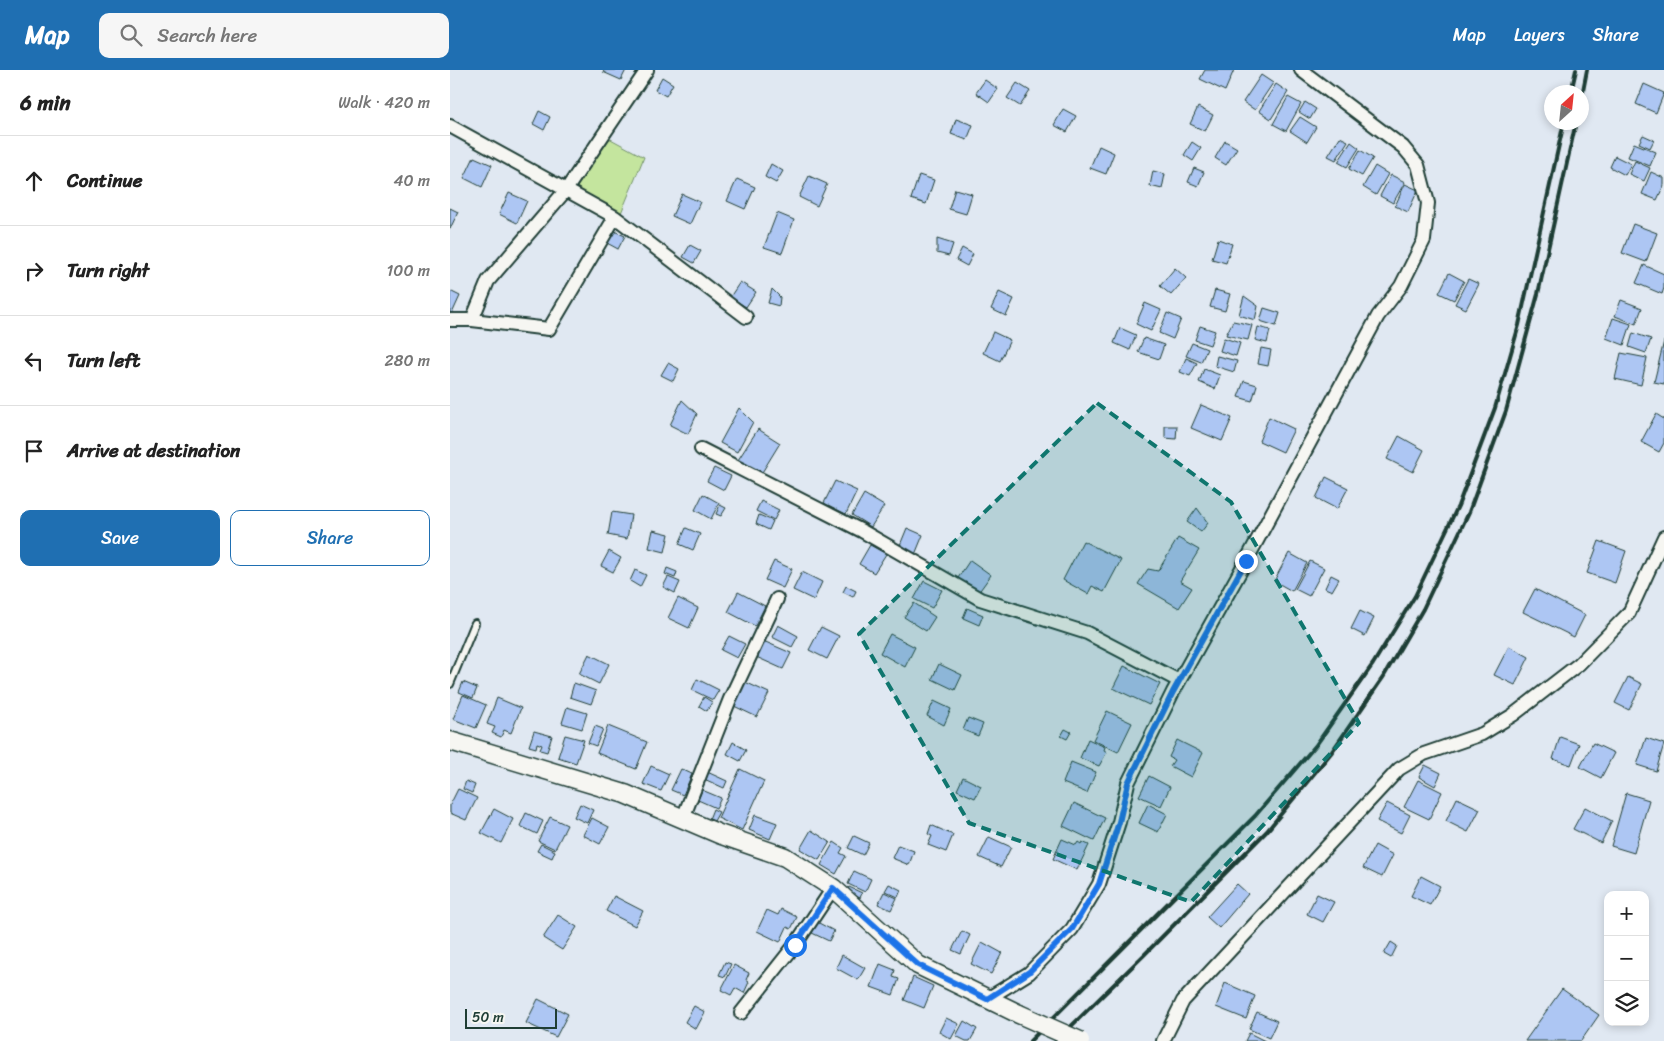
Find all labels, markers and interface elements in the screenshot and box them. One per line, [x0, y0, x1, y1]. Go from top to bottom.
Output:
search box [99, 13, 449, 58]
text: Map [25, 14, 69, 56]
text: Search here [157, 19, 257, 52]
text: Map [1453, 19, 1486, 51]
text: Layers [1514, 19, 1565, 51]
text: Share [1593, 19, 1639, 51]
icon: search [117, 21, 145, 49]
text: 6 min [20, 84, 71, 122]
north arrow [1544, 85, 1589, 130]
text: Walk · 420 m [338, 88, 430, 117]
text: Continue [67, 164, 143, 197]
text: 40 m [393, 166, 430, 195]
icon: ahead [20, 167, 48, 195]
text: Turn right [67, 254, 149, 287]
text: 100 m [386, 256, 430, 285]
icon: right [20, 257, 48, 285]
text: Turn left [67, 344, 140, 377]
text: 280 m [385, 346, 430, 375]
icon: left [20, 347, 48, 375]
text: Arrive at destination [67, 434, 240, 467]
icon: arrive [20, 437, 48, 465]
button: Save [20, 510, 220, 566]
button: Share [230, 510, 430, 566]
route end [1235, 550, 1258, 573]
map controls [1604, 891, 1649, 1026]
button: + [1604, 891, 1649, 936]
route start [784, 934, 807, 957]
button: − [1604, 936, 1649, 981]
button: layers [1604, 981, 1649, 1026]
text: 50 m [472, 1005, 504, 1030]
scale bar [465, 1006, 558, 1029]

